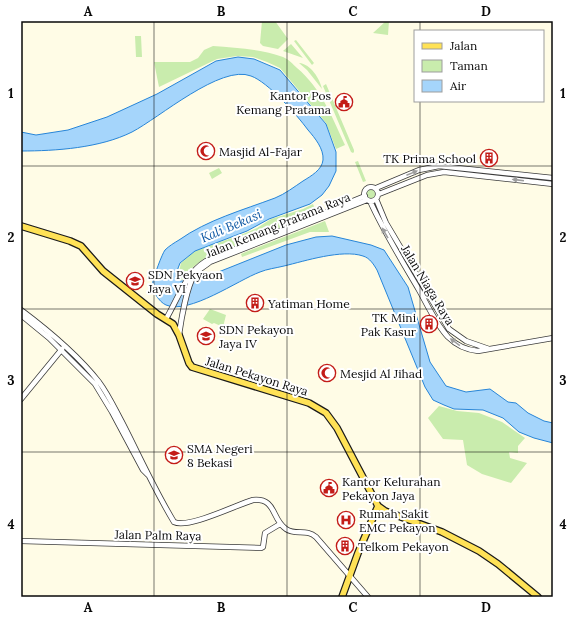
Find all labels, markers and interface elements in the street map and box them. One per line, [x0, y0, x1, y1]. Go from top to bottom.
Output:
text: A [84, 3, 93, 20]
text: B [217, 3, 226, 20]
text: C [349, 3, 358, 20]
text: D [481, 3, 491, 20]
legend [414, 30, 544, 102]
text: Jalan [449, 38, 477, 53]
text: Taman [450, 58, 488, 73]
text: Air [449, 78, 467, 93]
text: 1 [8, 85, 14, 102]
text: 1 [560, 85, 566, 102]
place label: Kantor Pos Kemang Pratama [236, 88, 331, 117]
public building icon: Kantor Pos Kemang Pratama [334, 92, 354, 112]
mosque icon: Masjid Al-Fajar [196, 141, 216, 161]
place label: Masjid Al-Fajar [219, 144, 303, 159]
building icon: TK Prima School [479, 148, 499, 168]
place label: TK Prima School [383, 151, 476, 166]
one-way arrow [406, 170, 418, 177]
one-way arrow [511, 177, 524, 183]
street label: Jalan Kemang Pratama Raya [203, 189, 352, 261]
water label: Kali Bekasi [198, 205, 265, 247]
one-way arrow [382, 227, 389, 239]
text: 2 [8, 229, 15, 246]
text: 2 [560, 229, 567, 246]
street label: Jalan Niaga Raya [398, 241, 458, 328]
place label: SDN Pekyaon Jaya VI [147, 267, 223, 296]
school or university icon: SDN Pekyaon Jaya VI [125, 271, 145, 291]
building icon: Yatiman Home [245, 293, 265, 313]
place label: Yatiman Home [267, 296, 350, 311]
place label: TK Mini Pak Kasur [361, 310, 417, 339]
building icon: TK Mini Pak Kasur [419, 314, 439, 334]
place label: SDN Pekayon Jaya IV [218, 322, 294, 351]
school or university icon: SDN Pekayon Jaya IV [196, 326, 216, 346]
one-way arrow [449, 338, 460, 346]
street label: Jalan Pekayon Raya [203, 353, 310, 399]
mosque icon: Mesjid Al Jihad [317, 363, 337, 383]
place label: Mesjid Al Jihad [340, 366, 422, 381]
text: 3 [7, 372, 15, 389]
text: 3 [559, 372, 567, 389]
place label: SMA Negeri 8 Bekasi [187, 441, 253, 470]
school or university icon: SMA Negeri 8 Bekasi [164, 445, 184, 465]
place label: Kantor Kelurahan Pekayon Jaya [342, 474, 441, 503]
public building icon: Kantor Kelurahan Pekayon Jaya [319, 478, 339, 498]
place label: Rumah Sakit EMC Pekayon [359, 506, 436, 535]
hospital icon: Rumah Sakit EMC Pekayon [336, 510, 356, 530]
text: 4 [7, 516, 15, 533]
text: 4 [559, 516, 567, 533]
street label: Jalan Palm Raya [113, 527, 202, 543]
building icon: Telkom Pekayon [335, 536, 355, 556]
place label: Telkom Pekayon [358, 539, 449, 554]
text: A [84, 599, 93, 616]
text: B [217, 599, 226, 616]
text: C [349, 599, 358, 616]
text: D [481, 599, 491, 616]

